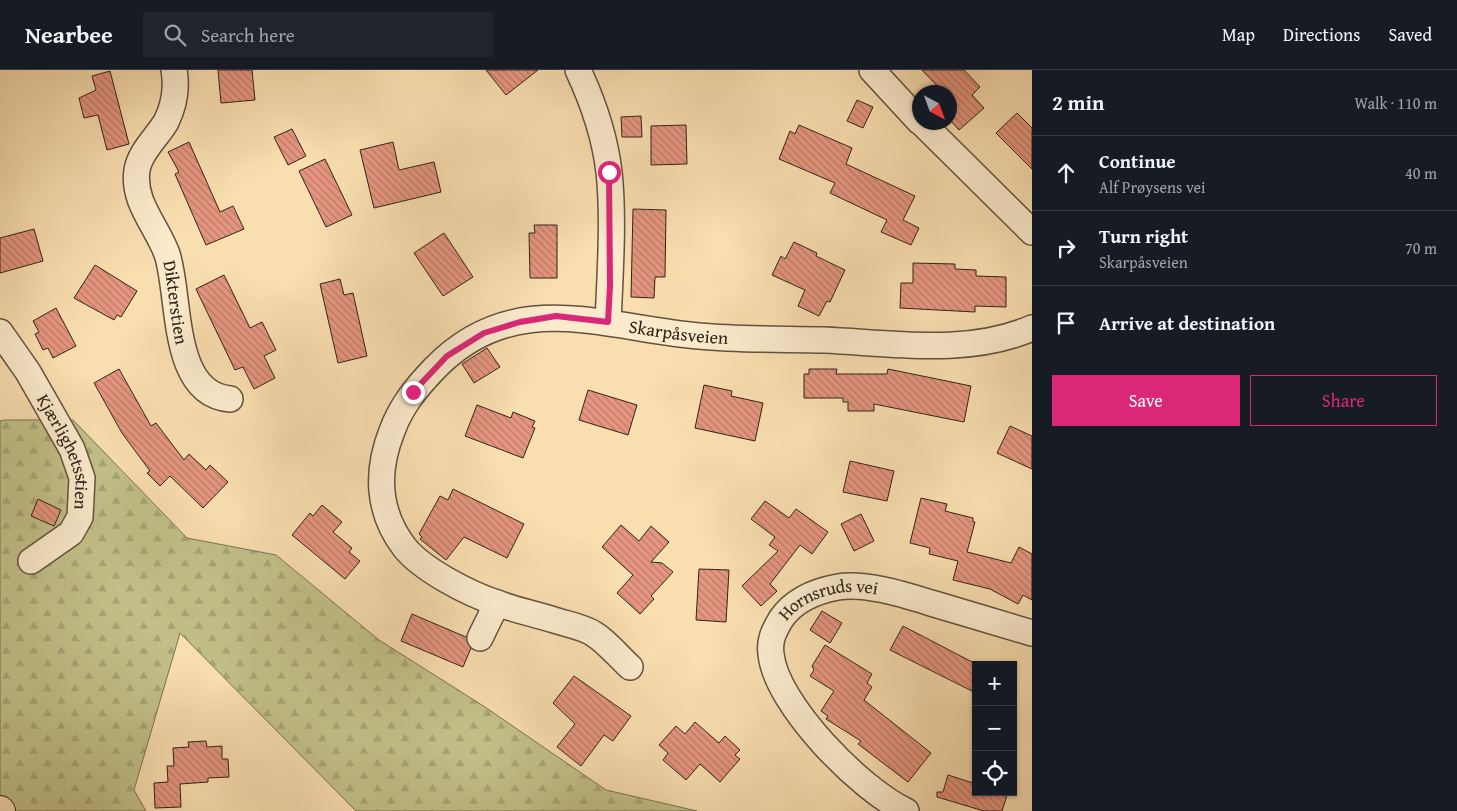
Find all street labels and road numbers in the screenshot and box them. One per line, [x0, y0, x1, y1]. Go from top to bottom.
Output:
street label: Dikterstien [156, 258, 196, 347]
street label: Skarpåsveien [627, 312, 729, 351]
street label: Kjærlighetsstien [30, 389, 96, 510]
street label: Hornsruds vei [771, 572, 880, 626]

